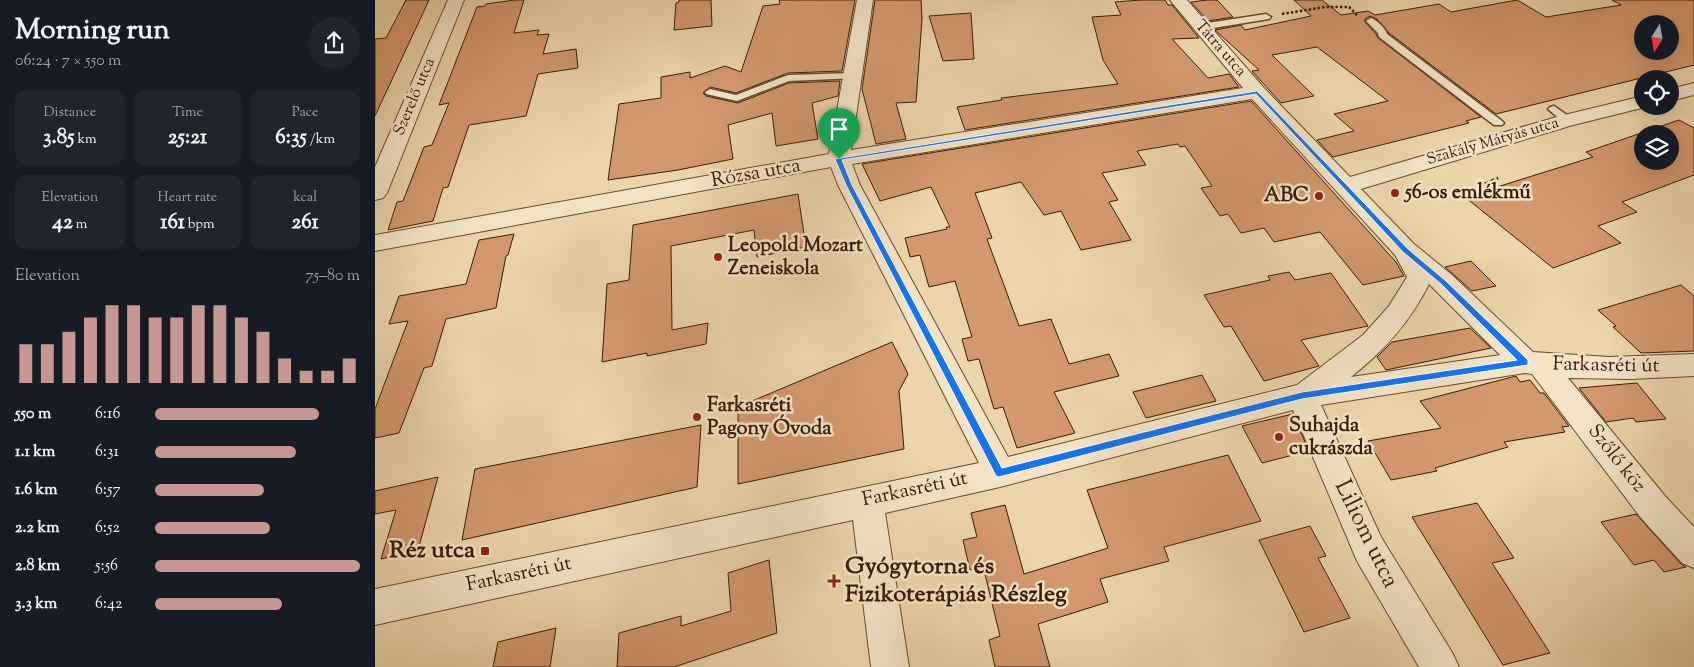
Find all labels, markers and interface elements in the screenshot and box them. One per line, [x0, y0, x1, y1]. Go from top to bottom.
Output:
text: Morning run [15, 11, 170, 51]
north arrow [1634, 15, 1679, 60]
map controls [1634, 15, 1679, 170]
street label: Tátra utca [1189, 16, 1252, 83]
button: share [308, 17, 360, 69]
text: 06:24 · 7 × 550 m [15, 50, 121, 73]
street label: Szerelő utca [388, 54, 442, 139]
button: locate [1634, 70, 1679, 115]
text: Distance [43, 103, 96, 123]
text: Time [172, 103, 203, 123]
text: Pace [292, 103, 319, 123]
pin [818, 108, 860, 159]
street label: Szakály Mátyás utca [1424, 112, 1562, 172]
icon: arrive [825, 115, 853, 143]
text: 3.85 [43, 123, 74, 153]
text: 25:21 [168, 123, 207, 153]
text: 6:35 [275, 123, 307, 153]
button: layers [1634, 125, 1679, 170]
text: km [74, 130, 97, 150]
text: /km [307, 130, 335, 150]
street label: Rózsa utca [709, 152, 803, 196]
place label: 56-os emlékmű [1403, 179, 1531, 208]
place label: ABC [1264, 182, 1309, 211]
marker: 56-os emlékmű [1389, 187, 1401, 199]
text: Elevation [41, 188, 98, 208]
text: Heart rate [158, 188, 217, 208]
text: kcal [293, 188, 317, 208]
marker: ABC [1313, 190, 1325, 202]
text: 42 [52, 208, 73, 238]
text: 161 [160, 208, 185, 238]
text: 261 [292, 208, 319, 238]
text: m [73, 215, 87, 235]
text: bpm [185, 215, 215, 235]
place label: Leopold Mozart Zeneiskola [728, 232, 863, 284]
marker: Leopold Mozart Zeneiskola [712, 251, 724, 263]
text: Elevation [15, 265, 80, 288]
text: 75–80 m [305, 265, 360, 288]
street label: Farkasréti út [1552, 351, 1660, 381]
place label: Farkasréti Pagony Óvoda [707, 392, 832, 444]
text: 550 m [15, 403, 51, 426]
text: 6:16 [95, 403, 120, 426]
marker: Farkasréti Pagony Óvoda [691, 411, 703, 423]
place label: Suhajda cukrászda [1289, 412, 1374, 464]
street label: Szőlő köz [1580, 419, 1652, 499]
marker: Suhajda cukrászda [1273, 431, 1285, 443]
text: 1.1 km [15, 441, 55, 464]
text: 6:31 [95, 441, 119, 464]
street label: Farkasréti út [860, 465, 970, 515]
street label: Liliom utca [1325, 474, 1407, 594]
text: 1.6 km [15, 479, 57, 502]
text: 6:57 [95, 479, 120, 502]
text: 2.2 km [15, 517, 59, 540]
text: 6:52 [95, 517, 120, 540]
place label: Réz utca [389, 534, 476, 568]
marker: Réz utca [479, 545, 491, 557]
street label: Farkasréti út [464, 550, 574, 600]
place label: Gyógytorna és Fizikoterápiás Részleg [845, 550, 1067, 612]
text: 2.8 km [15, 555, 60, 578]
text: 5:56 [95, 555, 118, 578]
marker: Gyógytorna és Fizikoterápiás Részleg [827, 574, 841, 588]
text: 3.3 km [15, 593, 57, 616]
text: 6:42 [95, 593, 123, 616]

